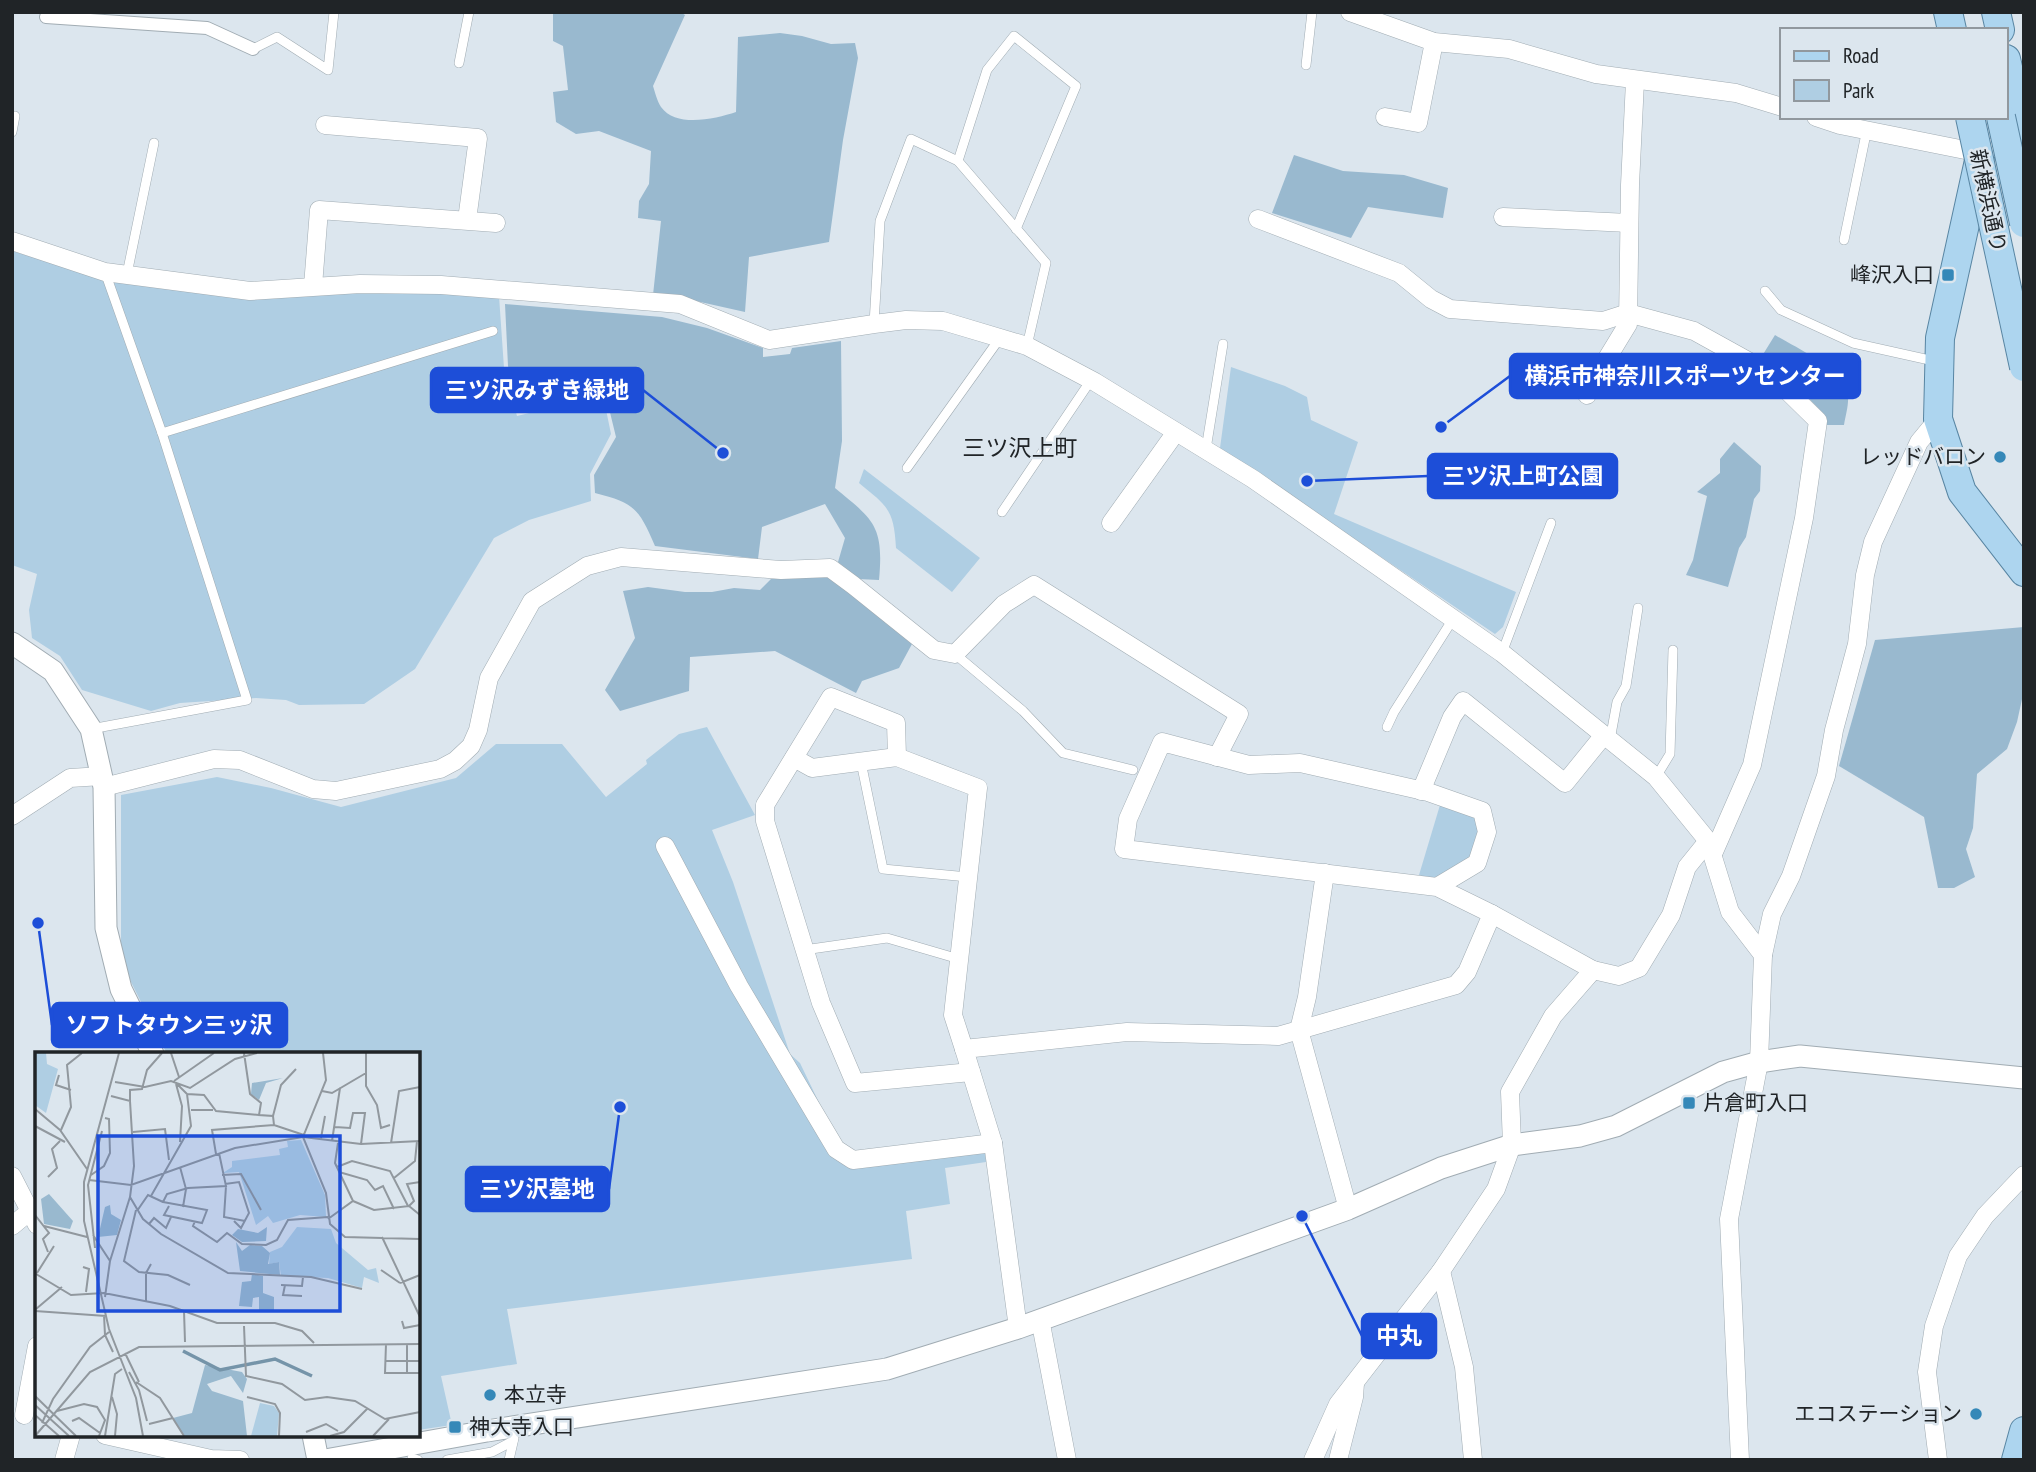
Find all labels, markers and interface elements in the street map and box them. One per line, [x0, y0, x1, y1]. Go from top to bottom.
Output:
legend [1780, 28, 2008, 119]
text: Road [1843, 42, 1879, 69]
text: Park [1843, 77, 1874, 104]
street label: 新横浜通り [1964, 147, 2013, 255]
place label: 峰沢入口 [1850, 261, 1934, 288]
marker: 峰沢入口 [1940, 267, 1956, 283]
callout: 横浜市神奈川スポーツセンター [1510, 354, 1860, 398]
text: 横浜市神奈川スポーツセンター [1524, 361, 1846, 390]
callout: 三ツ沢みずき緑地 [431, 368, 643, 412]
text: 三ツ沢みずき緑地 [445, 375, 629, 404]
district label: 三ツ沢上町 [963, 433, 1078, 462]
place label: レッドバロン [1860, 443, 1986, 470]
marker: レッドバロン [1992, 449, 2008, 465]
callout: 三ツ沢上町公園 [1428, 454, 1617, 498]
text: 三ツ沢上町公園 [1443, 461, 1604, 490]
callout: ソフトタウン三ッ沢 [52, 1003, 287, 1047]
text: ソフトタウン三ッ沢 [66, 1010, 273, 1039]
inset map [35, 1052, 420, 1437]
place label: 片倉町入口 [1703, 1089, 1808, 1116]
marker: 片倉町入口 [1681, 1095, 1697, 1111]
callout: 三ツ沢墓地 [466, 1167, 609, 1211]
text: 三ツ沢墓地 [480, 1174, 595, 1203]
callout: 中丸 [1362, 1314, 1436, 1358]
text: 中丸 [1376, 1321, 1422, 1350]
place label: 本立寺 [504, 1381, 567, 1408]
marker: 本立寺 [482, 1387, 498, 1403]
place label: エコステーション [1794, 1400, 1962, 1427]
marker: エコステーション [1968, 1406, 1984, 1422]
place label: 神大寺入口 [469, 1413, 574, 1440]
marker: 神大寺入口 [447, 1419, 463, 1435]

